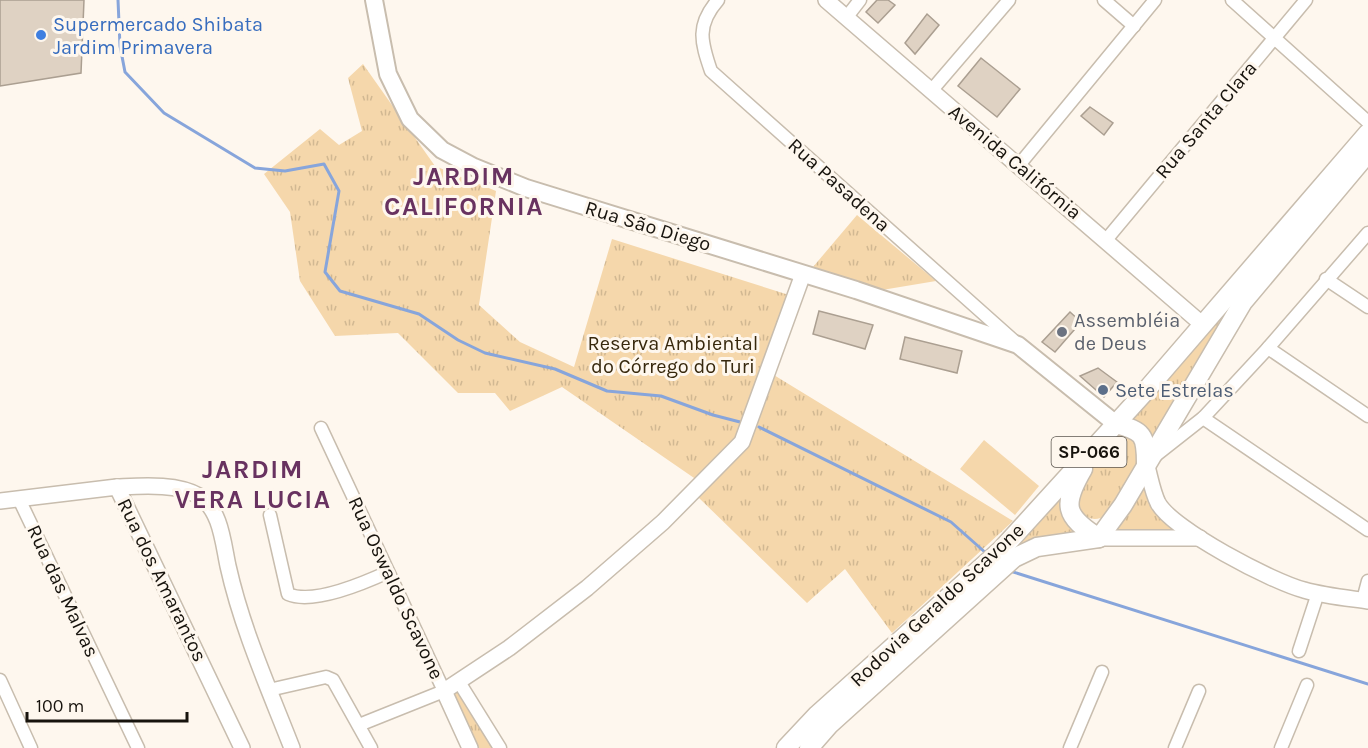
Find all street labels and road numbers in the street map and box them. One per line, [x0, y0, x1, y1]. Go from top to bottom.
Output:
street label: Rua Santa Clara [1150, 57, 1262, 183]
street label: Avenida Califórnia [944, 100, 1086, 224]
street label: Rua Pasadena [783, 133, 895, 237]
street label: Rua São Diego [582, 196, 714, 256]
road number: SP-066 [1052, 437, 1126, 467]
street label: Rua Oswaldo Scavone [344, 493, 448, 683]
street label: Rua dos Amarantos [113, 495, 211, 665]
street label: Rodovia Geraldo Scavone [845, 519, 1029, 691]
street label: Rua das Malvas [22, 521, 104, 661]

